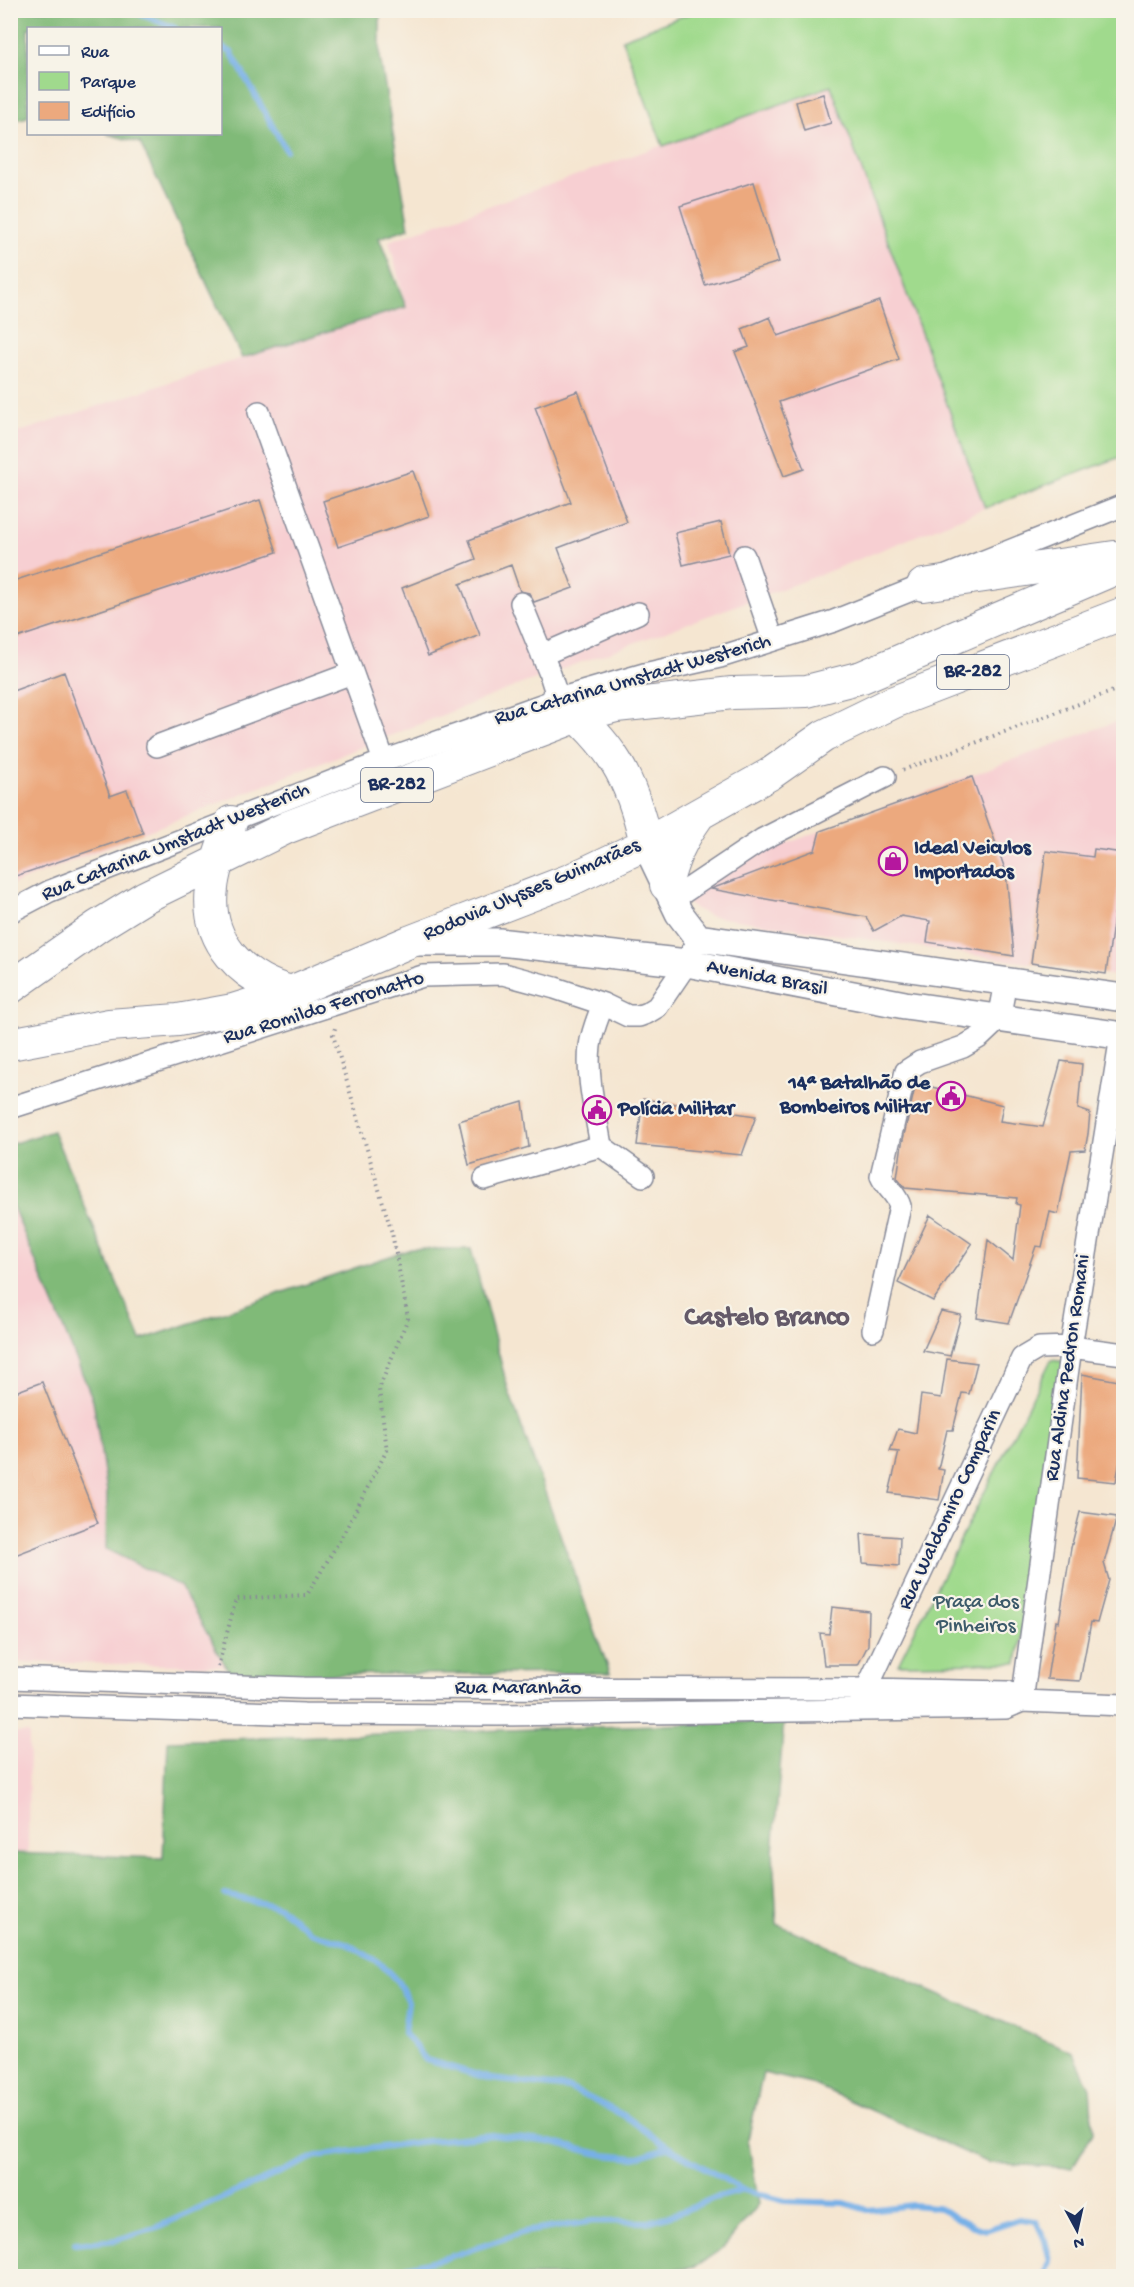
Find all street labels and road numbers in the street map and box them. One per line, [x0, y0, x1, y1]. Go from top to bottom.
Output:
street label: Rua Catarina Umstadt Westerich [492, 630, 774, 732]
road number: BR-282 [937, 655, 1009, 689]
road number: BR-282 [361, 768, 433, 802]
street label: Rua Catarina Umstadt Westerich [39, 778, 313, 908]
street label: Rodovia Ulysses Guimarães [420, 833, 646, 948]
street label: Avenida Brasil [704, 955, 830, 1003]
street label: Rua Romildo Ferronatto [221, 967, 428, 1051]
street label: Rua Aldina Pedron Romani [1041, 1253, 1097, 1483]
street label: Rua Waldomiro Comparin [893, 1406, 1009, 1614]
street label: Rua Maranhão [455, 1677, 581, 1702]

